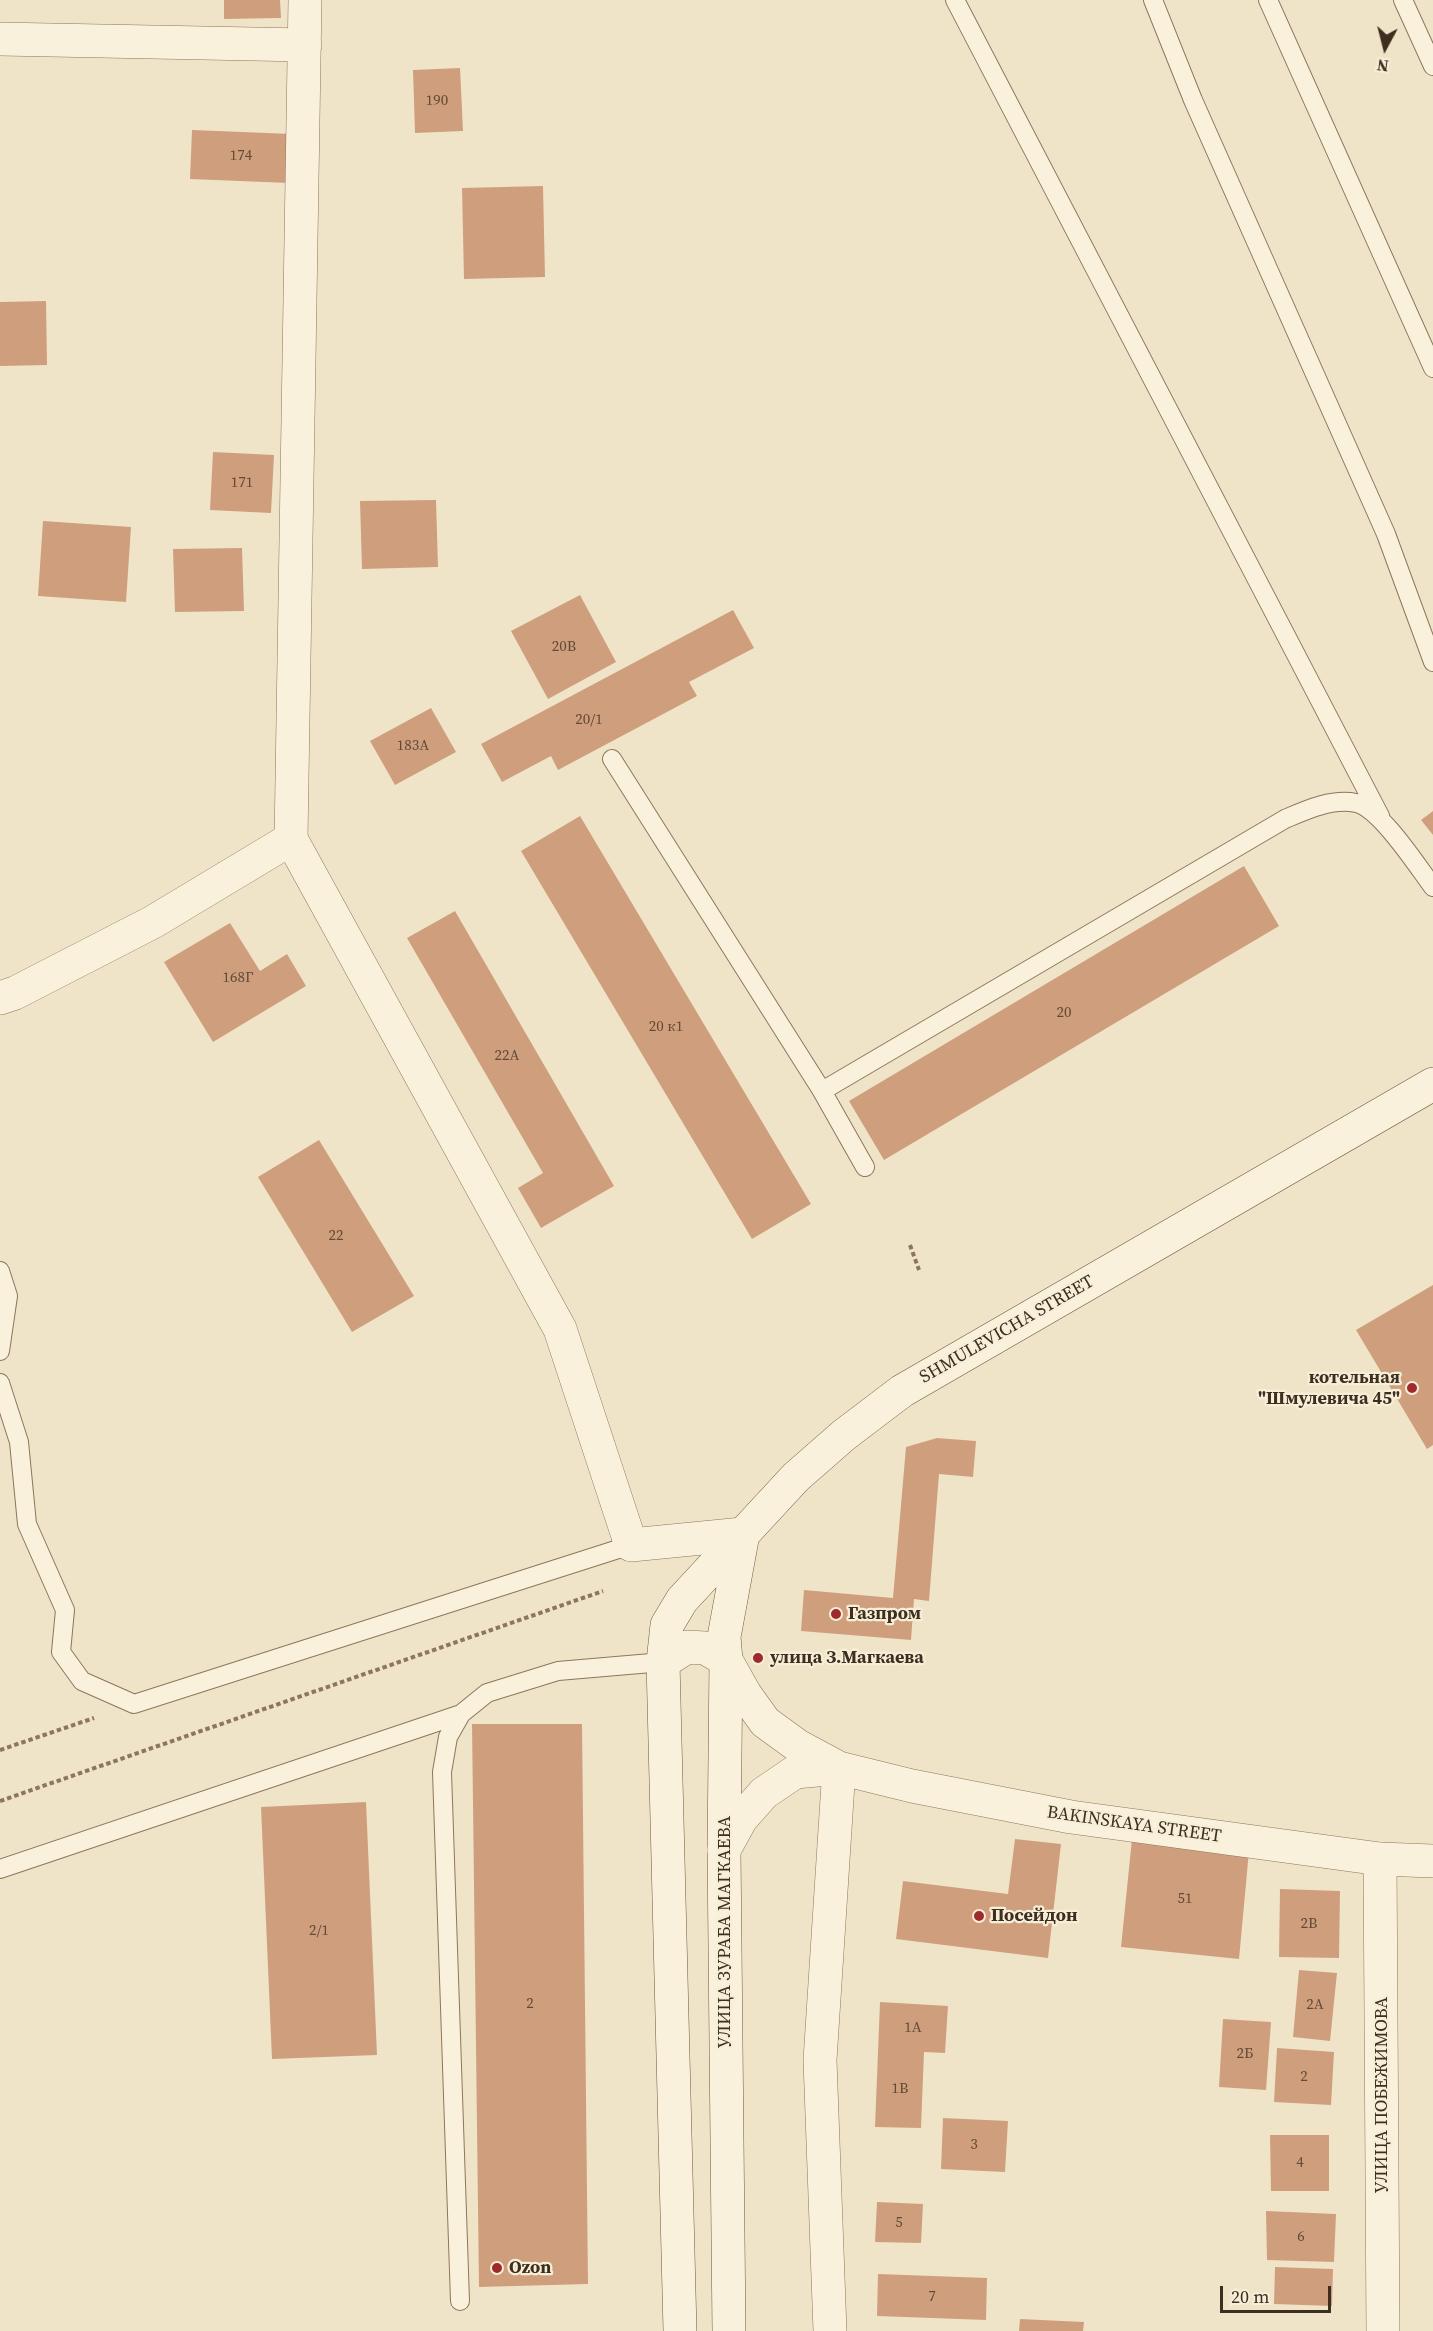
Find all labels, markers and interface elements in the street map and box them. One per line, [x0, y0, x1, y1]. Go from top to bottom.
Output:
north arrow [1355, 18, 1415, 78]
text: N [1376, 54, 1390, 77]
house number: 190 [426, 92, 448, 110]
house number: 174 [230, 147, 252, 165]
house number: 171 [231, 474, 253, 492]
house number: 20В [552, 638, 576, 656]
house number: 20/1 [575, 711, 603, 729]
house number: 183А [397, 737, 429, 755]
house number: 168Г [223, 969, 253, 987]
house number: 20 [1057, 1004, 1071, 1022]
house number: 20 к1 [649, 1018, 683, 1036]
house number: 22А [495, 1047, 519, 1065]
house number: 22 [329, 1227, 343, 1245]
street label: SHMULEVICHA STREET [916, 1271, 1098, 1389]
place label: котельная "Шмулевича 45" [1258, 1367, 1400, 1410]
marker: котельная "Шмулевича 45" [1405, 1381, 1419, 1395]
place label: Газпром [848, 1603, 921, 1625]
marker: Газпром [829, 1607, 843, 1621]
place label: улица З.Магкаева [770, 1647, 924, 1669]
marker: улица З.Магкаева [751, 1651, 765, 1665]
street label: BAKINSKAYA STREET [1045, 1802, 1223, 1848]
street label: УЛИЦА ЗУРАБА МАГКАЕВА [714, 1816, 736, 2048]
house number: 51 [1178, 1890, 1192, 1908]
place label: Посейдон [991, 1905, 1078, 1927]
marker: Посейдон [972, 1909, 986, 1923]
house number: 2В [1301, 1915, 1317, 1933]
house number: 2/1 [309, 1922, 329, 1940]
house number: 2 [526, 1995, 534, 2013]
house number: 2А [1306, 1996, 1324, 2014]
street label: УЛИЦА ПОБЕЖИМОВА [1371, 1997, 1393, 2193]
house number: 1А [904, 2019, 922, 2037]
house number: 2Б [1237, 2045, 1253, 2063]
house number: 2 [1300, 2068, 1308, 2086]
house number: 1В [892, 2080, 908, 2098]
house number: 3 [970, 2136, 978, 2154]
house number: 4 [1296, 2154, 1304, 2172]
house number: 5 [895, 2214, 903, 2232]
house number: 6 [1297, 2228, 1305, 2246]
place label: Ozon [509, 2257, 551, 2279]
marker: Ozon [490, 2261, 504, 2275]
scale bar [1223, 2274, 1334, 2312]
text: 20 m [1231, 2284, 1269, 2309]
house number: 7 [928, 2288, 936, 2306]

